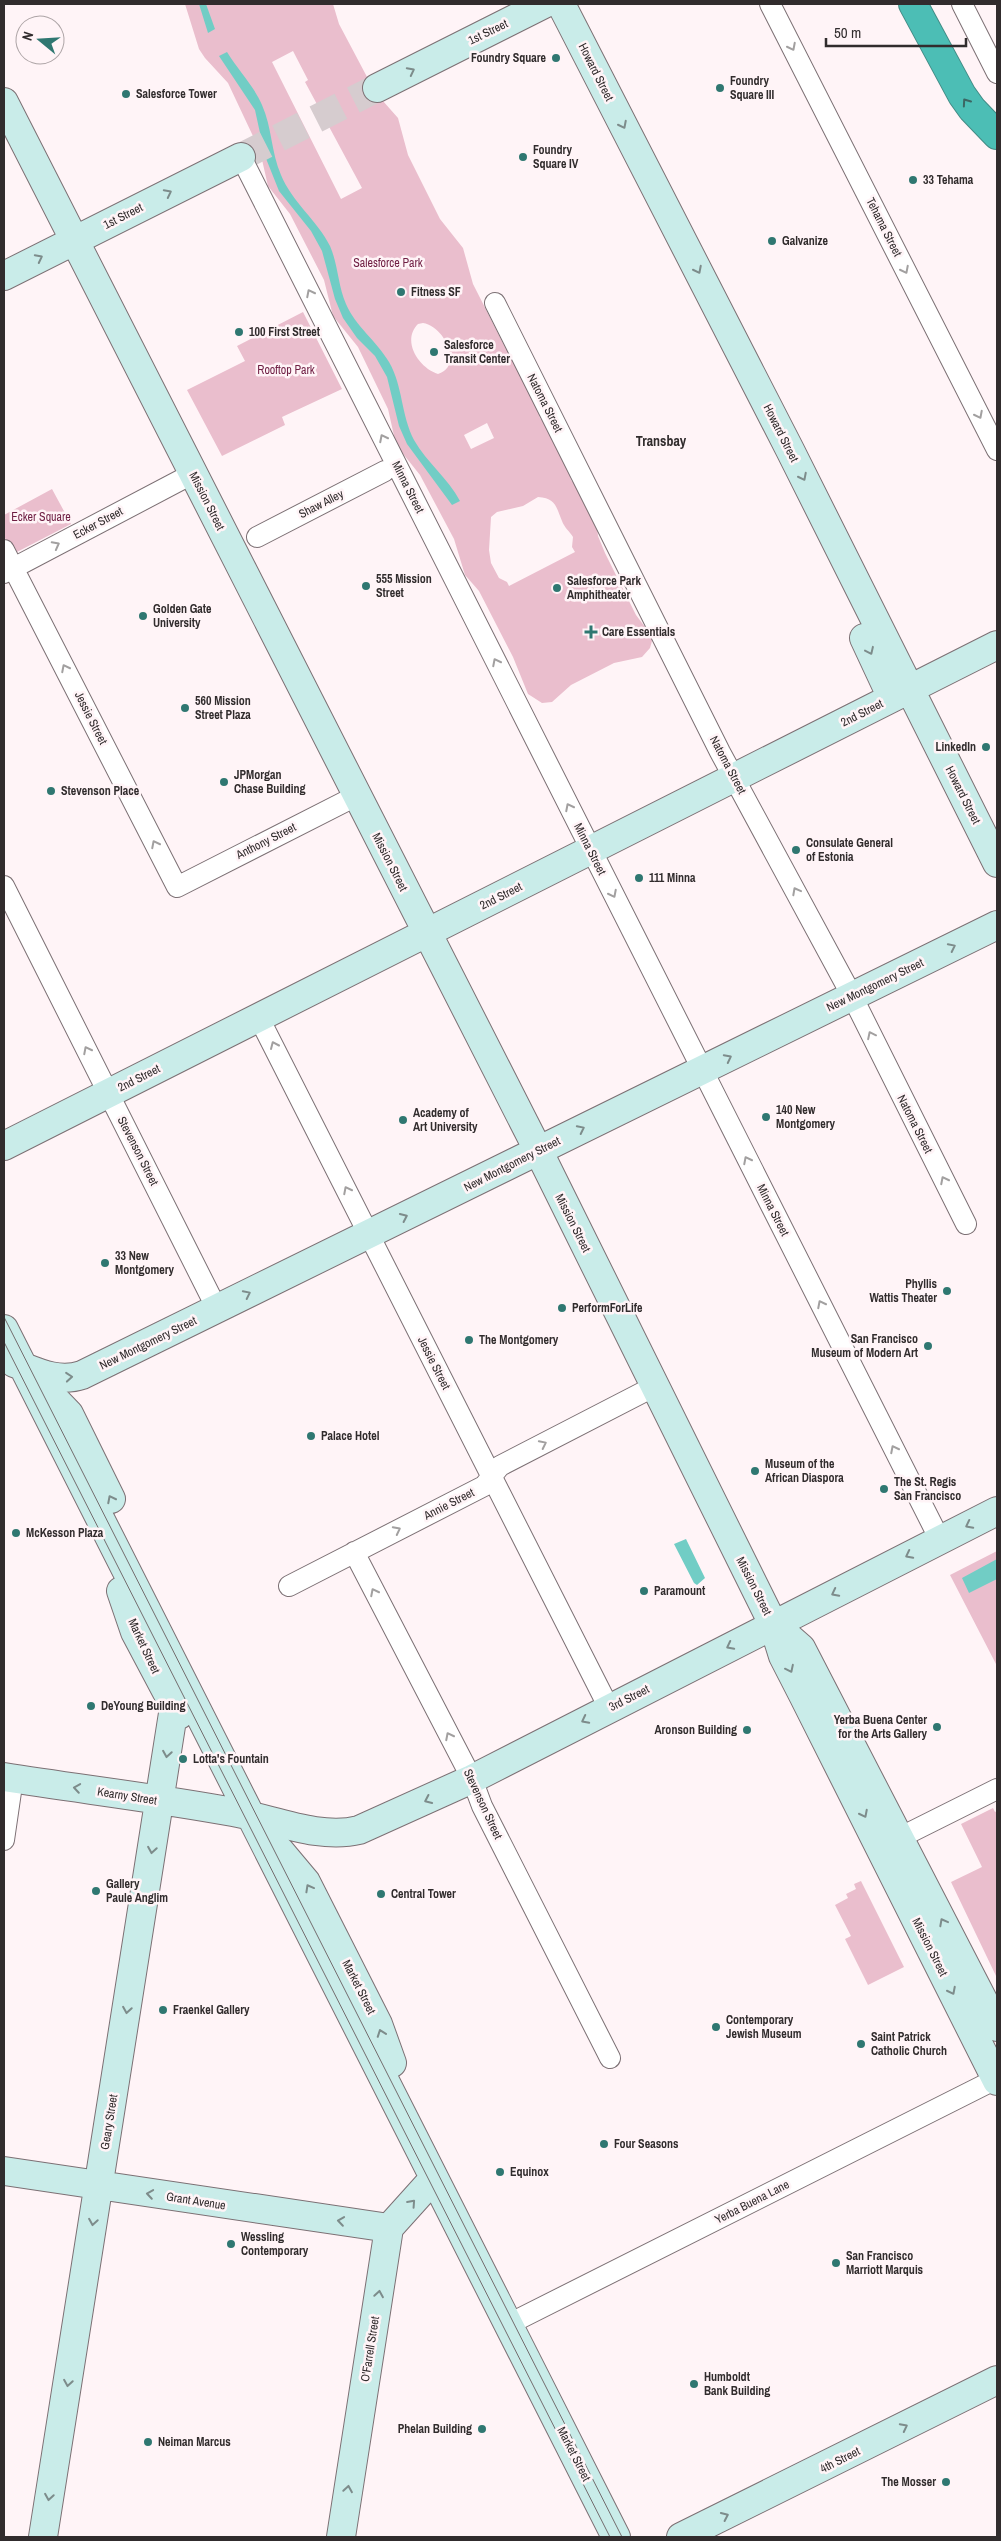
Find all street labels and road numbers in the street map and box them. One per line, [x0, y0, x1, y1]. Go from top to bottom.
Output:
street label: 1st Street [466, 15, 511, 48]
street label: Howard Street [575, 40, 618, 104]
street label: Tehama Street [862, 195, 906, 259]
street label: 1st Street [101, 199, 146, 233]
street label: Natoma Street [523, 371, 567, 435]
street label: Howard Street [760, 401, 803, 465]
street label: Minna Street [388, 458, 428, 516]
street label: Mission Street [185, 469, 229, 533]
street label: Shaw Alley [296, 486, 346, 522]
street label: Ecker Street [70, 503, 126, 543]
street label: Jessie Street [71, 689, 111, 747]
street label: 2nd Street [838, 695, 886, 730]
street label: Natoma Street [706, 733, 750, 797]
street label: Howard Street [942, 763, 985, 827]
street label: Anthony Street [232, 819, 299, 863]
street label: Minna Street [570, 820, 610, 878]
street label: Mission Street [368, 830, 412, 894]
street label: 2nd Street [477, 878, 525, 913]
street label: New Montgomery Street [824, 954, 926, 1015]
street label: 2nd Street [115, 1060, 163, 1095]
street label: Natoma Street [893, 1092, 937, 1156]
street label: Stevenson Street [114, 1114, 162, 1188]
street label: New Montgomery Street [461, 1133, 563, 1195]
street label: Minna Street [753, 1181, 793, 1239]
street label: Mission Street [551, 1191, 595, 1255]
street label: New Montgomery Street [97, 1312, 199, 1373]
street label: Jessie Street [414, 1334, 454, 1392]
street label: Annie Street [420, 1484, 477, 1524]
street label: Mission Street [732, 1554, 776, 1618]
street label: Market Street [124, 1616, 164, 1676]
street label: 3rd Street [606, 1681, 652, 1715]
street label: Stevenson Street [460, 1766, 506, 1842]
street label: Kearny Street [96, 1783, 158, 1809]
street label: Mission Street [908, 1915, 952, 1979]
street label: Market Street [338, 1957, 380, 2017]
street label: Geary Street [97, 2093, 121, 2151]
street label: Yerba Buena Lane [712, 2176, 792, 2228]
street label: Grant Avenue [165, 2188, 227, 2214]
street label: O'Farrell Street [357, 2315, 383, 2383]
street label: Market Street [553, 2424, 595, 2484]
street label: 4th Street [817, 2443, 863, 2477]

